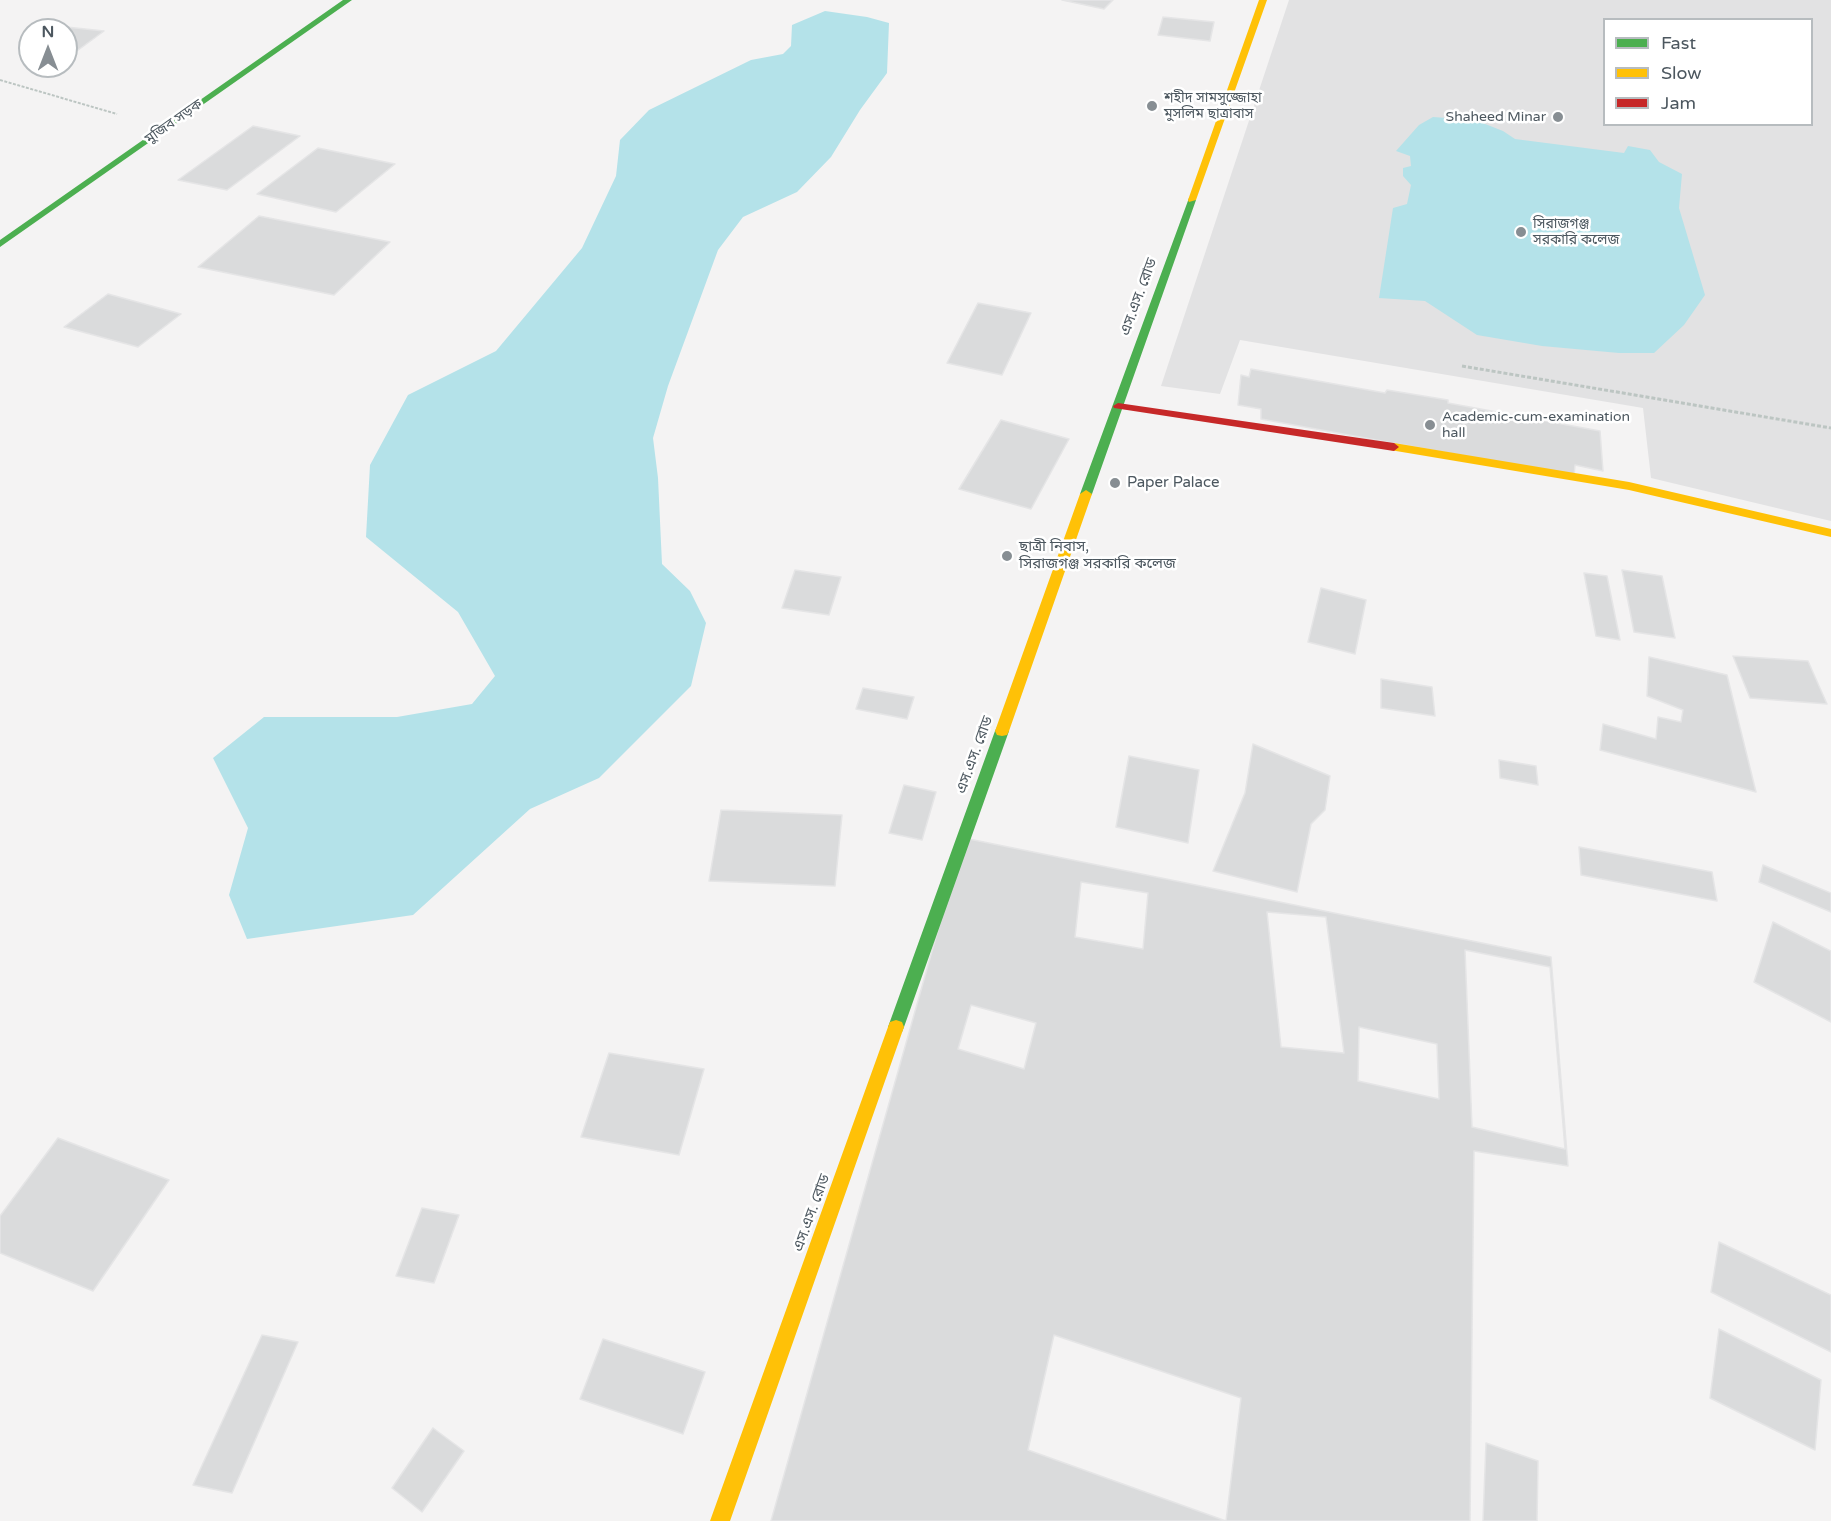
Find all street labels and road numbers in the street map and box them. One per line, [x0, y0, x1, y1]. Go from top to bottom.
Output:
street label: মুজিব সড়ক [142, 96, 206, 148]
street label: এস.এস. রোড [1117, 256, 1161, 338]
street label: এস.এস. রোড [953, 714, 997, 796]
street label: এস.এস. রোড [790, 1172, 834, 1254]

